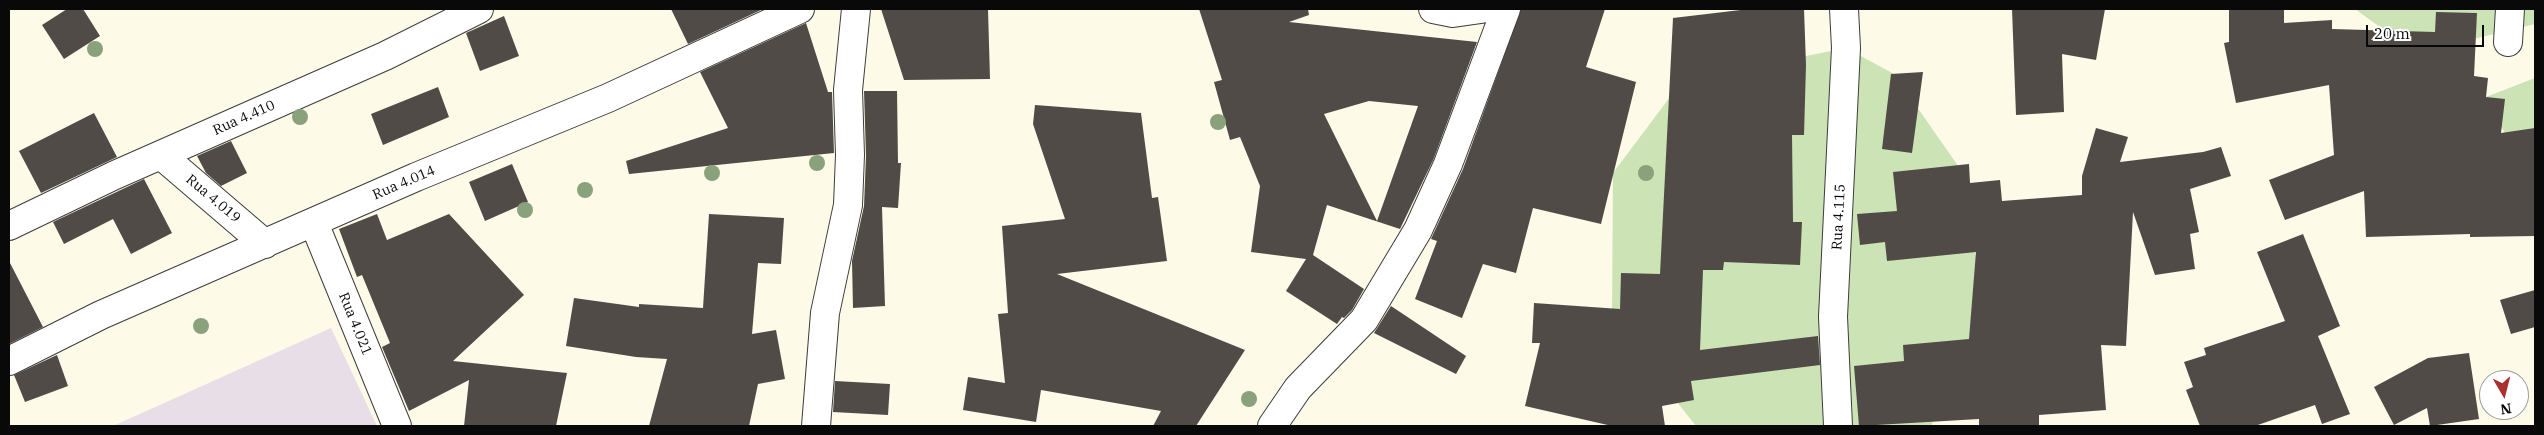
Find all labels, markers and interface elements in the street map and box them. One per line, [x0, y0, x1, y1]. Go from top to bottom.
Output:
scale bar [2369, 15, 2486, 47]
text: 20 m [2374, 24, 2410, 43]
street label: Rua 4.410 [210, 97, 278, 139]
street label: Rua 4.014 [370, 162, 438, 204]
street label: Rua 4.019 [182, 171, 244, 227]
street label: Rua 4.115 [1829, 183, 1849, 251]
street label: Rua 4.021 [335, 290, 375, 358]
north arrow [2479, 370, 2529, 420]
text: N [2499, 399, 2513, 419]

